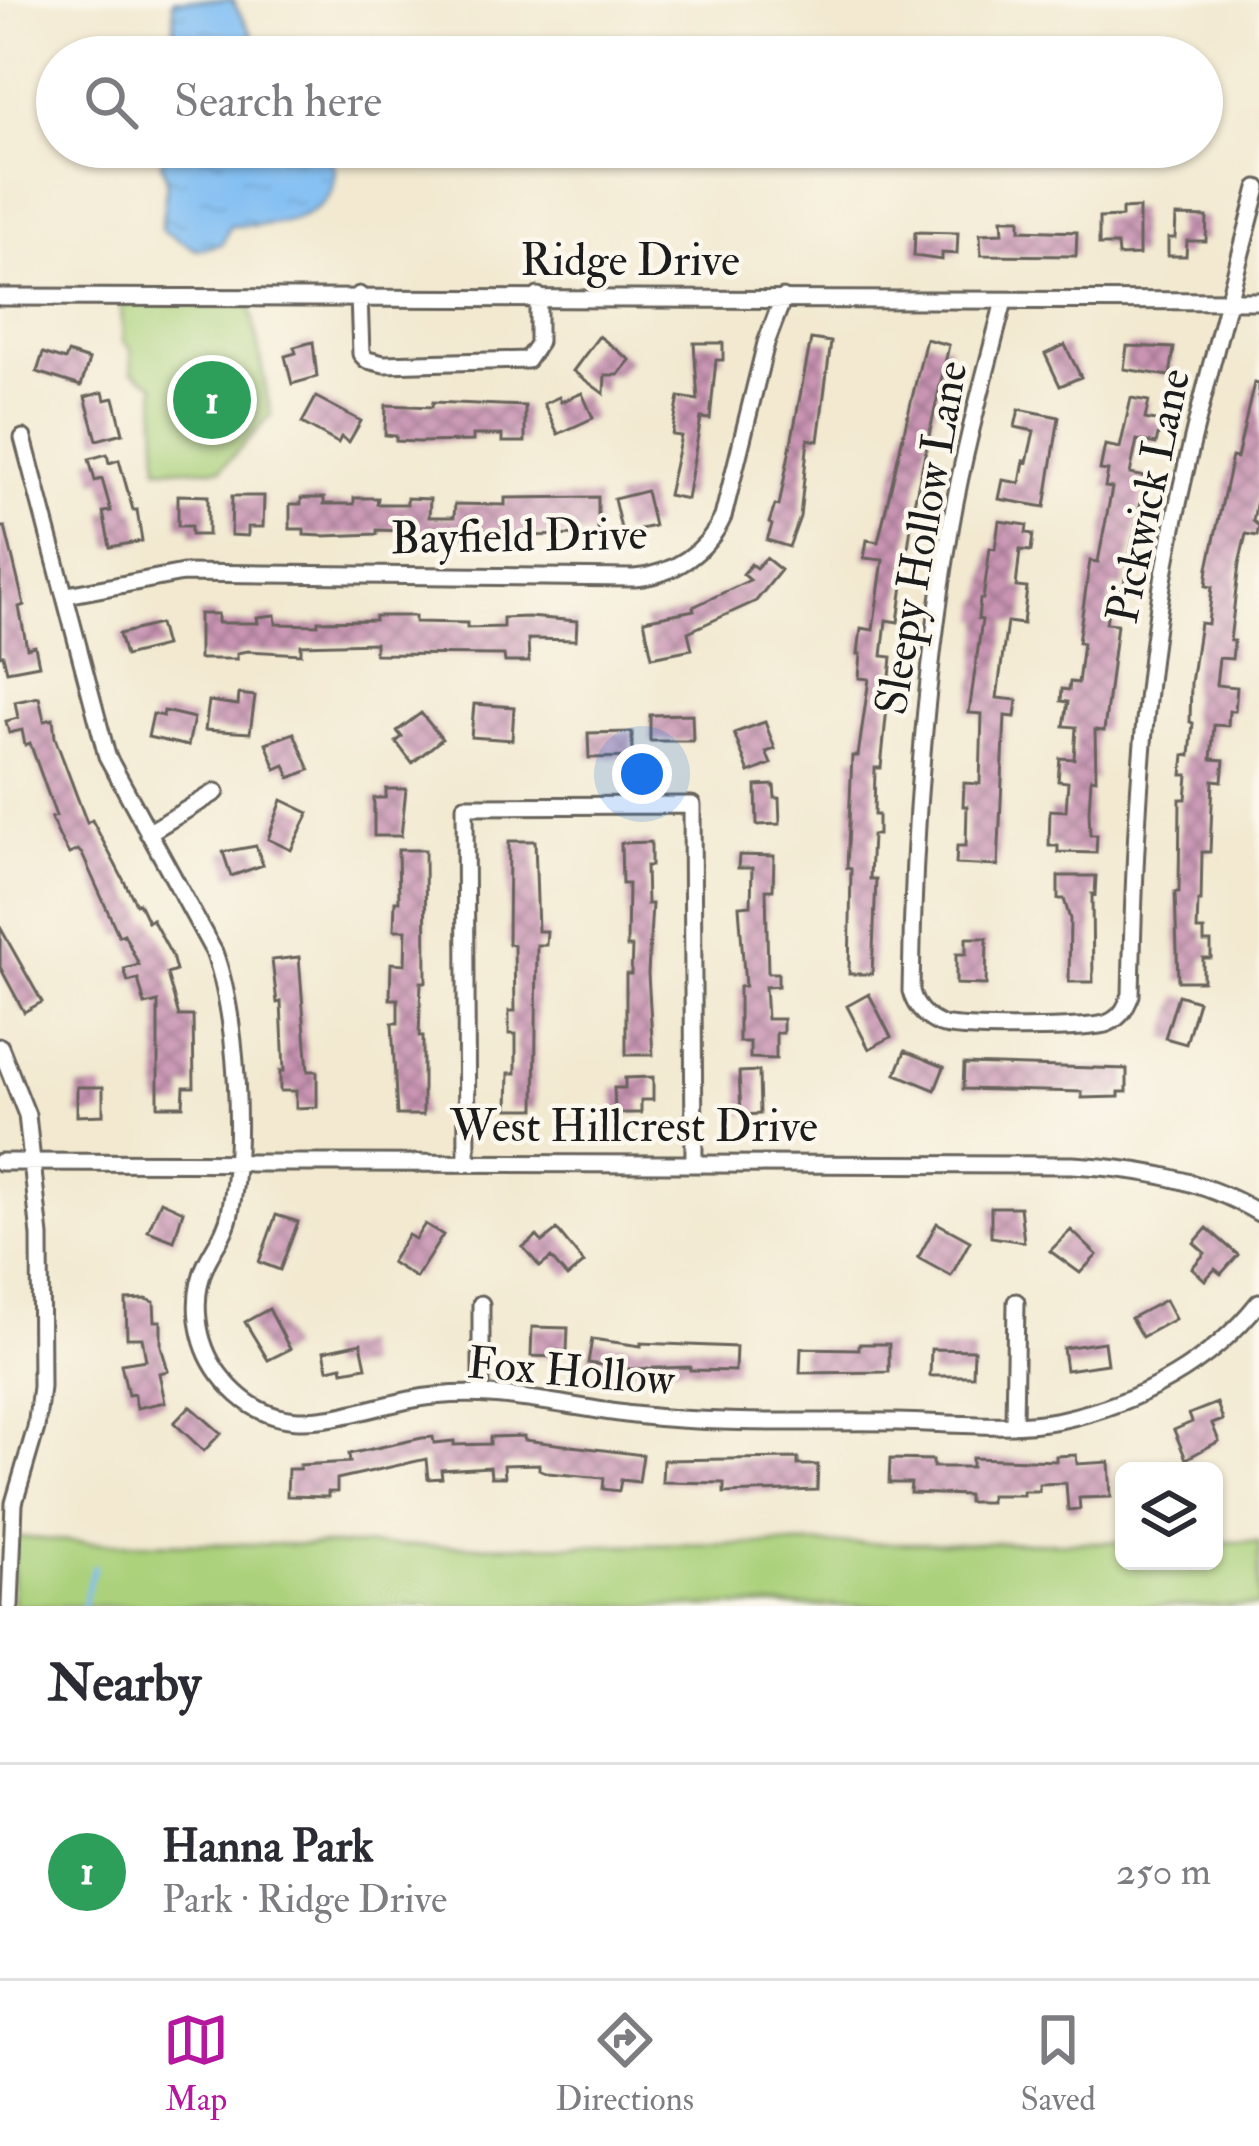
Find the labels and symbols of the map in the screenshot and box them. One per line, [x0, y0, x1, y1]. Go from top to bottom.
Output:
street label: Ridge Drive [520, 233, 740, 289]
pin: 1 [173, 355, 251, 445]
street label: Sleepy Hollow Lane [863, 357, 981, 719]
street label: Pickwick Lane [1095, 364, 1203, 628]
street label: Bayfield Drive [390, 507, 648, 567]
your location [612, 744, 672, 804]
street label: West Hillcrest Drive [449, 1099, 818, 1155]
street label: Fox Hollow [465, 1335, 678, 1409]

